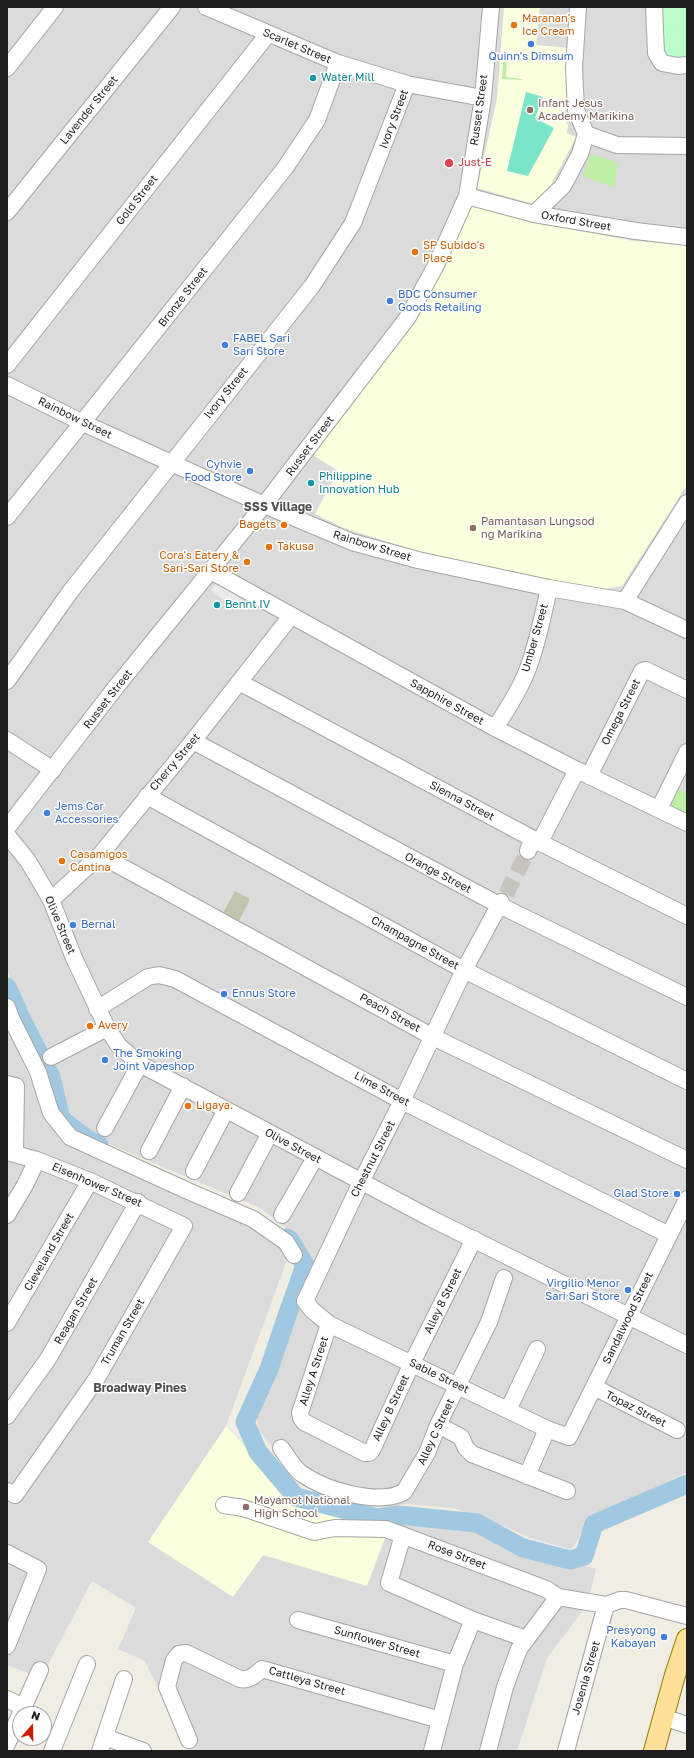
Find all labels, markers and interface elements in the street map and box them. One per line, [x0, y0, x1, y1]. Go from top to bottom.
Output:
place label: Maranan's Ice Cream [522, 12, 576, 38]
marker: Maranan's Ice Cream [509, 20, 519, 30]
street label: Scarlet Street [261, 26, 333, 66]
marker: Quinn's Dimsum [526, 39, 536, 49]
place label: Quinn's Dimsum [489, 50, 573, 64]
place label: Water Mill [321, 71, 374, 85]
street label: Lavender Street [57, 73, 121, 147]
marker: Water Mill [308, 73, 318, 83]
street label: Russet Street [467, 74, 491, 146]
street label: Ivory Street [377, 88, 411, 150]
place label: Infant Jesus Academy Marikina [538, 97, 634, 123]
marker: Infant Jesus Academy Marikina [525, 105, 535, 115]
place label: Just-E [458, 156, 492, 170]
marker: Just-E [443, 157, 455, 169]
street label: Gold Street [113, 172, 161, 228]
street label: Oxford Street [540, 208, 612, 234]
place label: SP Subido's Place [423, 239, 485, 265]
marker: SP Subido's Place [410, 247, 420, 257]
street label: Bronze Street [156, 264, 210, 330]
place label: BDC Consumer Goods Retailing [398, 288, 482, 314]
marker: BDC Consumer Goods Retailing [385, 296, 395, 306]
place label: FABEL Sari Sari Store [233, 332, 290, 358]
marker: FABEL Sari Sari Store [220, 340, 230, 350]
street label: Ivory Street [201, 365, 251, 421]
street label: Rainbow Street [36, 394, 114, 442]
street label: Russet Street [283, 413, 337, 479]
place label: Cyhvie Food Store [184, 458, 242, 484]
marker: Cyhvie Food Store [245, 466, 255, 476]
place label: Philippine Innovation Hub [319, 470, 400, 496]
marker: Philippine Innovation Hub [306, 478, 316, 488]
district label: SSS Village [244, 500, 312, 514]
place label: Pamantasan Lungsod ng Marikina [481, 515, 595, 541]
place label: Bagets [239, 518, 276, 532]
marker: Bagets [279, 520, 289, 530]
marker: Pamantasan Lungsod ng Marikina [468, 523, 478, 533]
street label: Rainbow Street [331, 528, 413, 564]
place label: Takusa [277, 540, 314, 554]
marker: Takusa [264, 542, 274, 552]
place label: Cora's Eatery & Sari-Sari Store [159, 549, 239, 575]
marker: Cora's Eatery & Sari-Sari Store [242, 557, 252, 567]
place label: Bennt IV [225, 598, 270, 612]
marker: Bennt IV [212, 600, 222, 610]
street label: Umber Street [519, 602, 551, 674]
street label: Russet Street [81, 667, 135, 731]
street label: Sapphire Street [408, 676, 486, 728]
street label: Omega Street [599, 677, 643, 747]
street label: Cherry Street [147, 731, 203, 793]
street label: Sienna Street [427, 778, 497, 824]
place label: Jems Car Accessories [55, 800, 118, 826]
marker: Jems Car Accessories [42, 808, 52, 818]
place label: Casamigos Cantina [70, 848, 128, 874]
street label: Orange Street [402, 850, 474, 896]
marker: Casamigos Cantina [57, 856, 67, 866]
street label: Olive Street [42, 894, 78, 956]
street label: Champagne Street [369, 913, 461, 973]
place label: Bernal [81, 918, 116, 932]
marker: Bernal [68, 920, 78, 930]
place label: Ennus Store [232, 987, 296, 1001]
marker: Ennus Store [219, 989, 229, 999]
street label: Peach Street [357, 991, 423, 1035]
place label: Avery [98, 1019, 128, 1033]
marker: Avery [85, 1021, 95, 1031]
place label: The Smoking Joint Vapeshop [113, 1047, 194, 1073]
marker: The Smoking Joint Vapeshop [100, 1055, 110, 1065]
street label: Lime Street [352, 1069, 412, 1109]
place label: Ligaya. [196, 1099, 233, 1113]
marker: Ligaya. [183, 1101, 193, 1111]
street label: Chestnut Street [348, 1119, 398, 1199]
street label: Olive Street [262, 1126, 324, 1166]
street label: Eisenhower Street [50, 1160, 144, 1210]
place label: Glad Store [614, 1187, 669, 1201]
marker: Glad Store [672, 1189, 682, 1199]
street label: Cleveland Street [21, 1211, 77, 1293]
street label: Alley 8 Street [421, 1266, 465, 1336]
street label: Sandalwood Street [600, 1270, 656, 1366]
street label: Reagan Street [52, 1275, 100, 1347]
place label: Virgilio Menor Sari Sari Store [545, 1277, 620, 1303]
marker: Virgilio Menor Sari Sari Store [623, 1285, 633, 1295]
street label: Truman Street [99, 1296, 147, 1368]
street label: Alley A Street [297, 1335, 331, 1407]
street label: Sable Street [407, 1356, 471, 1396]
street label: Alley B Street [370, 1373, 412, 1443]
district label: Broadway Pines [93, 1381, 187, 1395]
street label: Topaz Street [603, 1388, 669, 1430]
street label: Alley C Street [415, 1397, 457, 1467]
place label: Mayamot National High School [254, 1494, 350, 1520]
marker: Mayamot National High School [241, 1502, 251, 1512]
street label: Rose Street [426, 1538, 488, 1572]
street label: Sunflower Street [332, 1623, 422, 1661]
place label: Presyong Kabayan [606, 1624, 656, 1650]
marker: Presyong Kabayan [659, 1632, 669, 1642]
street label: Josenia Street [569, 1640, 603, 1716]
street label: Cattleya Street [267, 1664, 347, 1698]
north arrow [12, 1706, 52, 1746]
text: N [30, 1708, 42, 1723]

